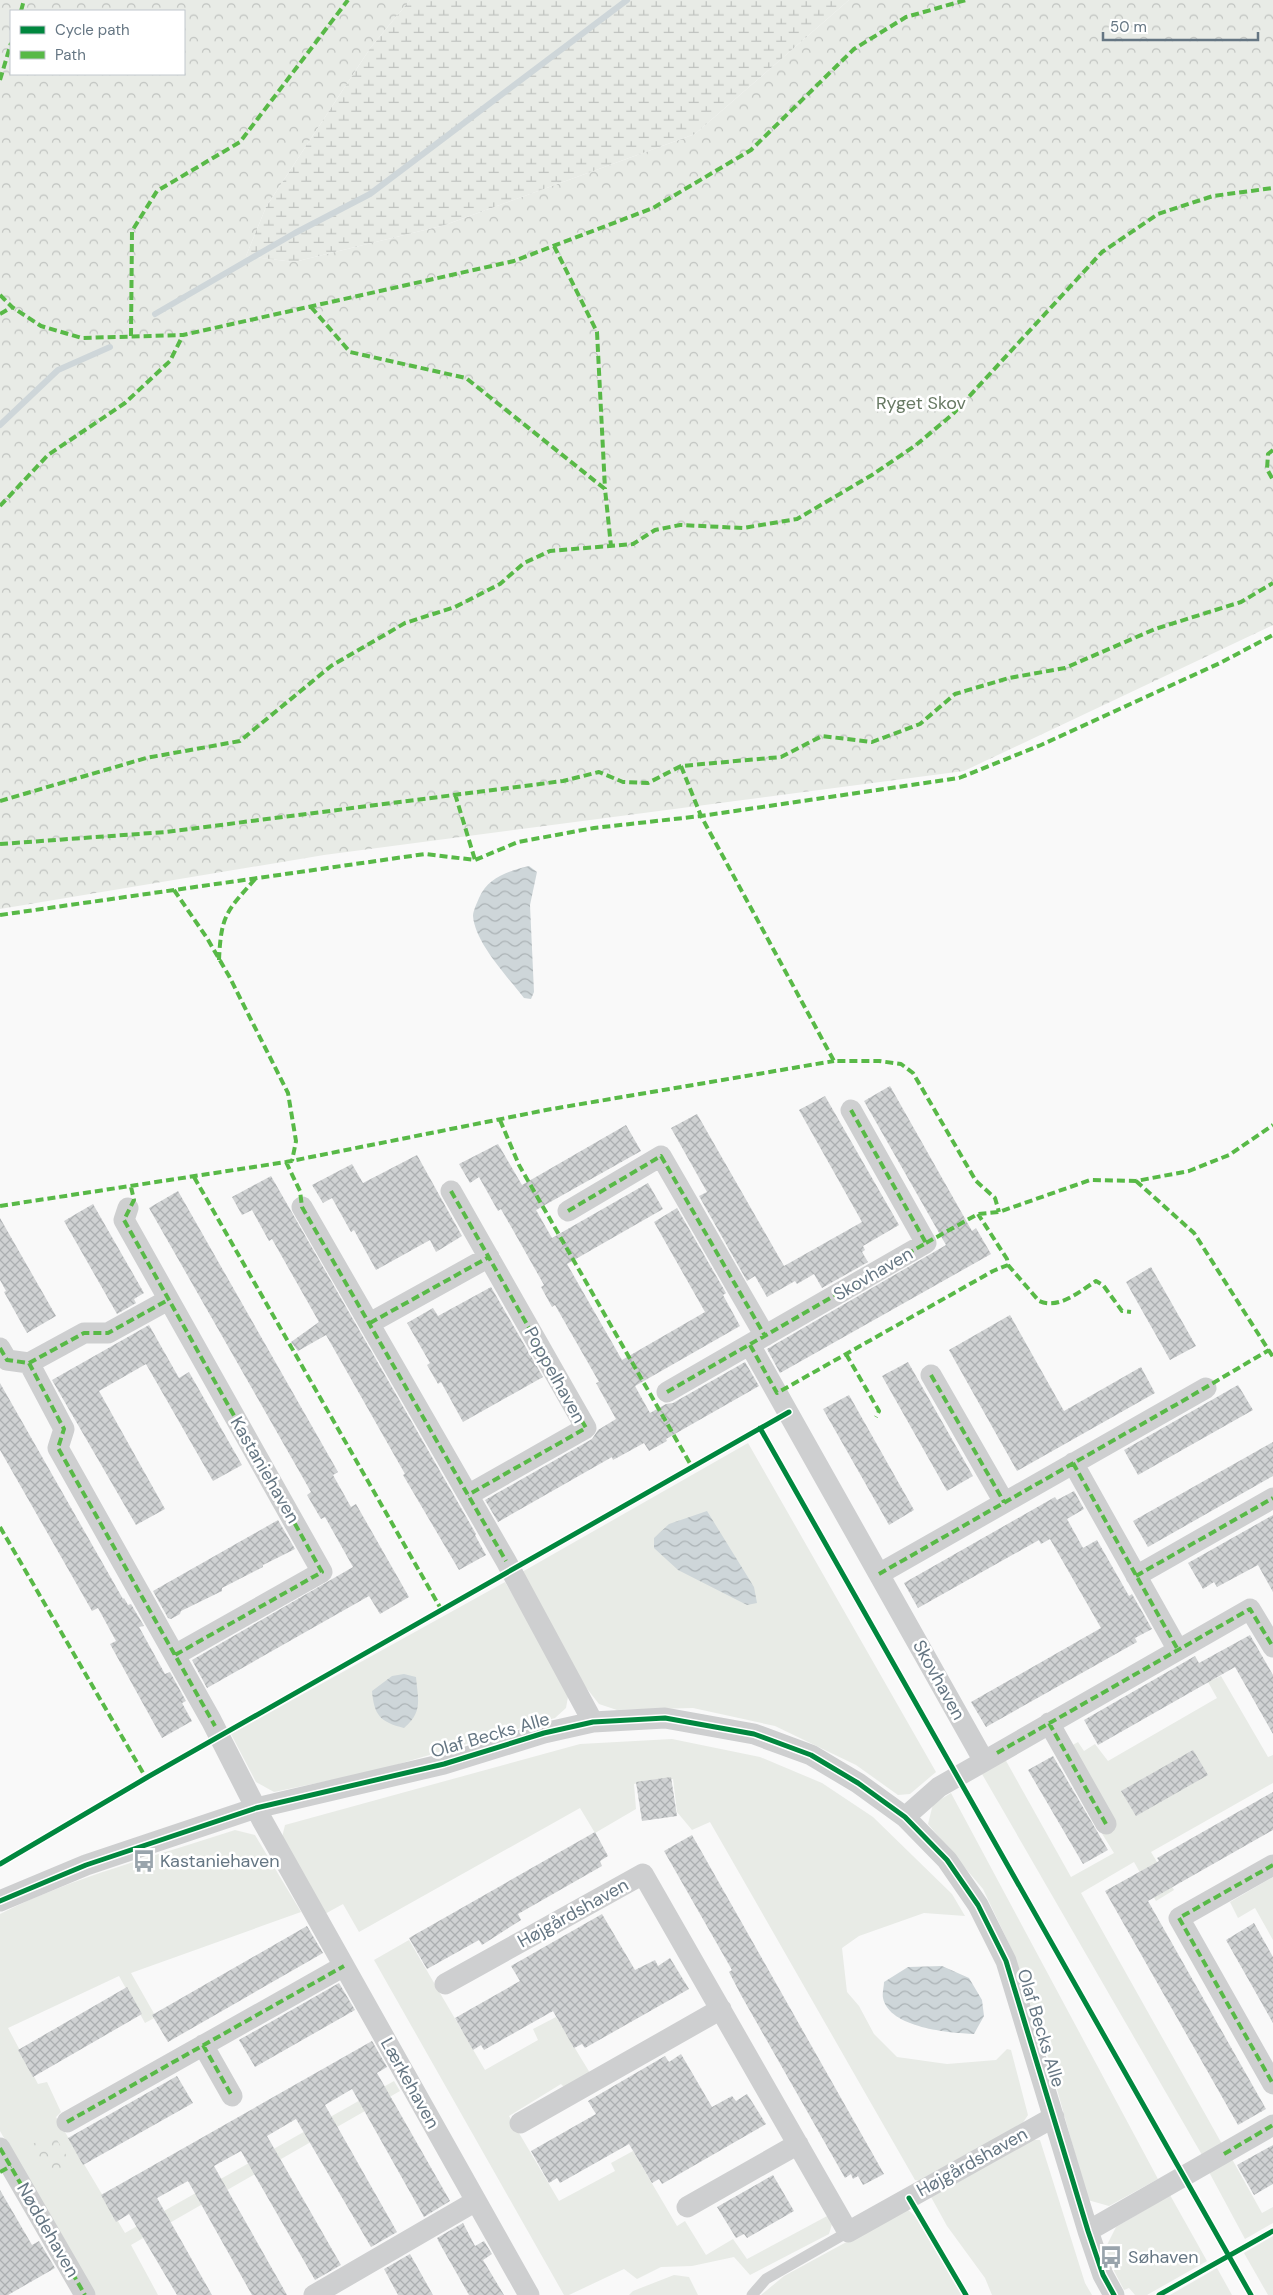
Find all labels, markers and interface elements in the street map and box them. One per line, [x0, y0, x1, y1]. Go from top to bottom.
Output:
legend [10, 10, 185, 75]
scale bar [1103, 10, 1258, 42]
text: 50 m [1110, 17, 1147, 37]
text: Cycle path [55, 20, 130, 40]
text: Path [55, 45, 86, 65]
park label: Ryget Skov [876, 391, 967, 415]
street label: Skovhaven [829, 1242, 917, 1306]
street label: Poppelhaven [519, 1322, 591, 1428]
street label: Kastaniehaven [225, 1412, 305, 1528]
street label: Skovhaven [907, 1636, 971, 1724]
street label: Olaf Becks Alle [428, 1707, 552, 1763]
bus stop icon: Kastaniehaven [131, 1848, 157, 1874]
place label: Kastaniehaven [160, 1849, 280, 1873]
street label: Højgårdshaven [513, 1873, 633, 1953]
street label: Olaf Becks Alle [1012, 1966, 1070, 2090]
street label: Lærkehaven [375, 2033, 445, 2133]
street label: Højgårdshaven [912, 2122, 1032, 2202]
street label: Nøddehaven [11, 2178, 85, 2282]
bus stop icon: Søhaven [1098, 2244, 1124, 2270]
place label: Søhaven [1128, 2245, 1199, 2269]

